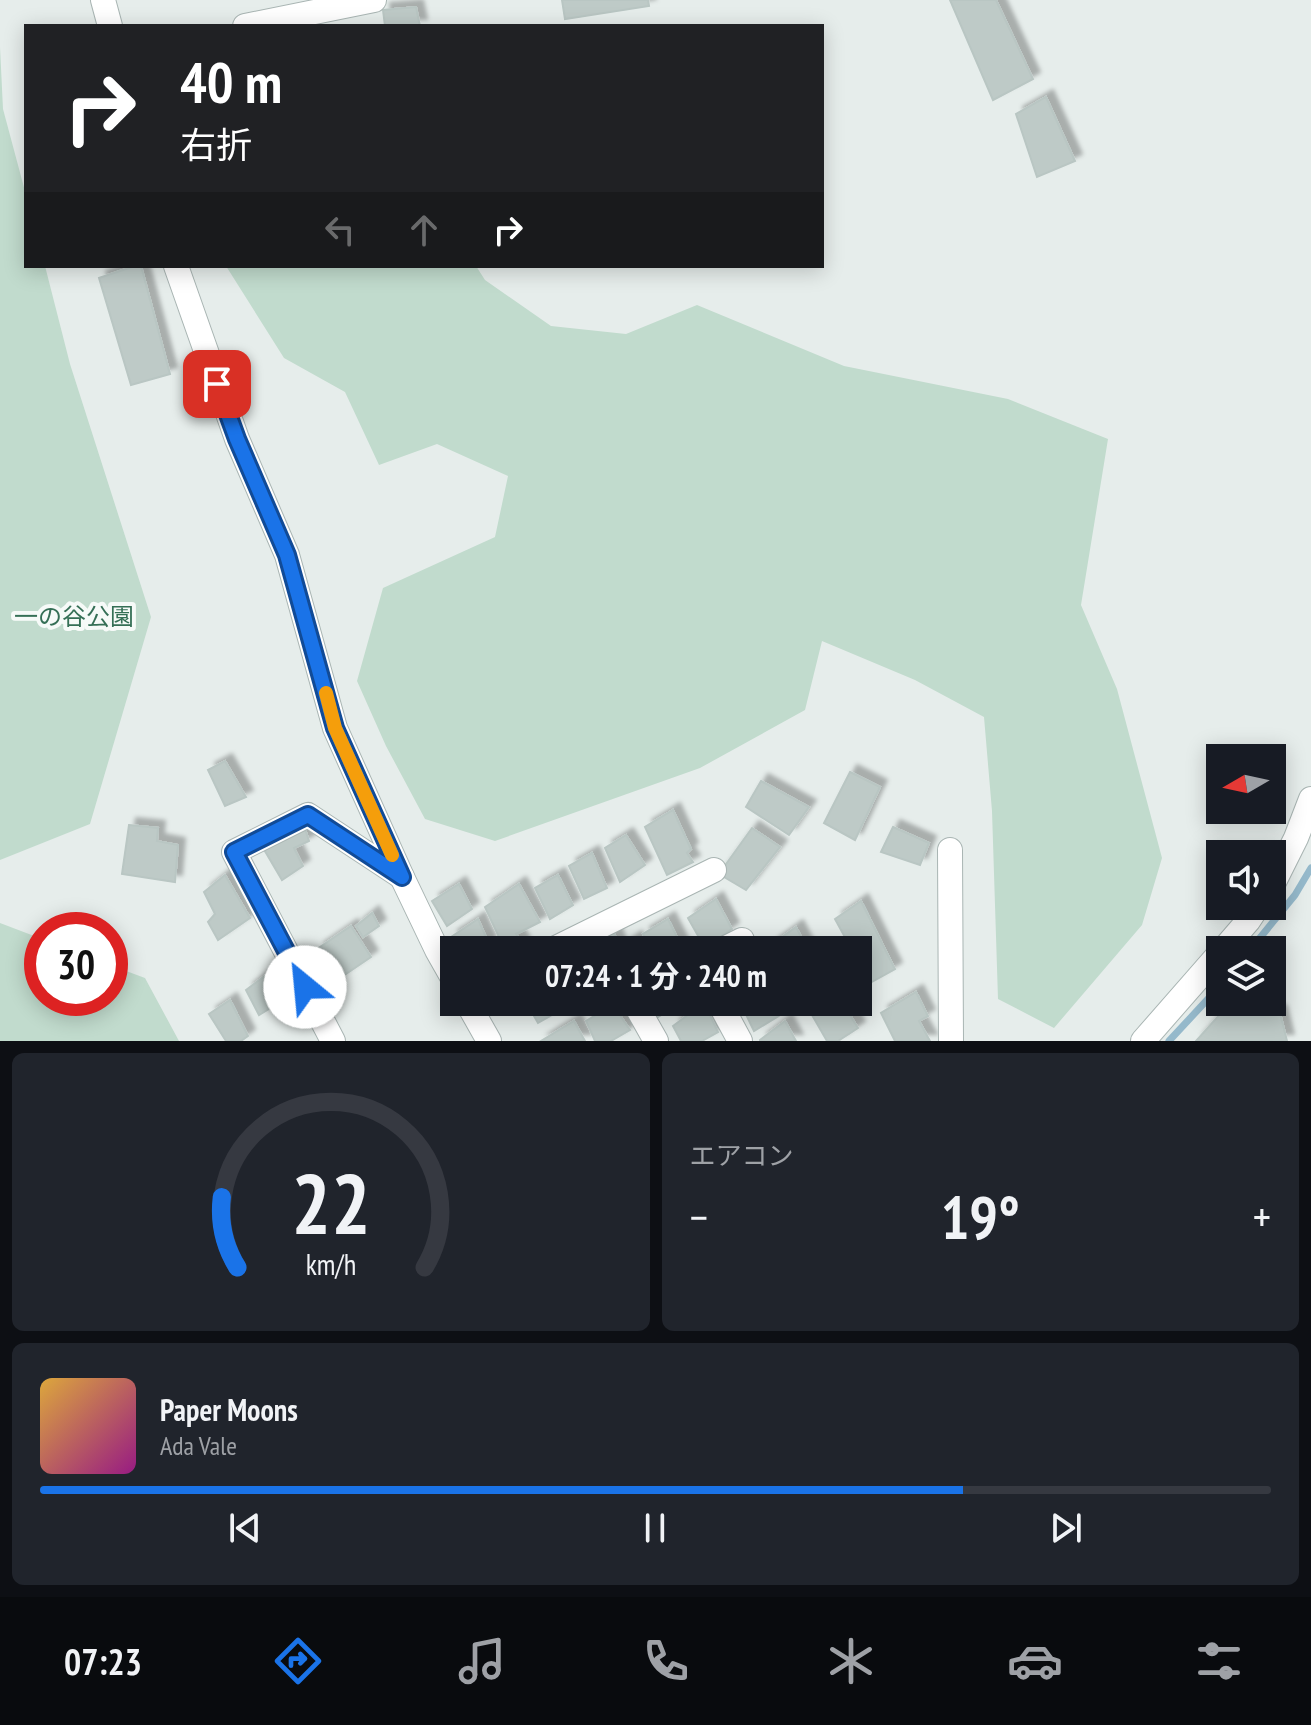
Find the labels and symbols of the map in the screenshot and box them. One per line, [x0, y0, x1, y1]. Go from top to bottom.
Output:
pin [183, 350, 251, 418]
park label: 一の谷公園 [14, 601, 134, 632]
north arrow [1206, 744, 1286, 824]
speed limit sign: 30 [24, 912, 128, 1016]
position arrow [263, 945, 347, 1029]

